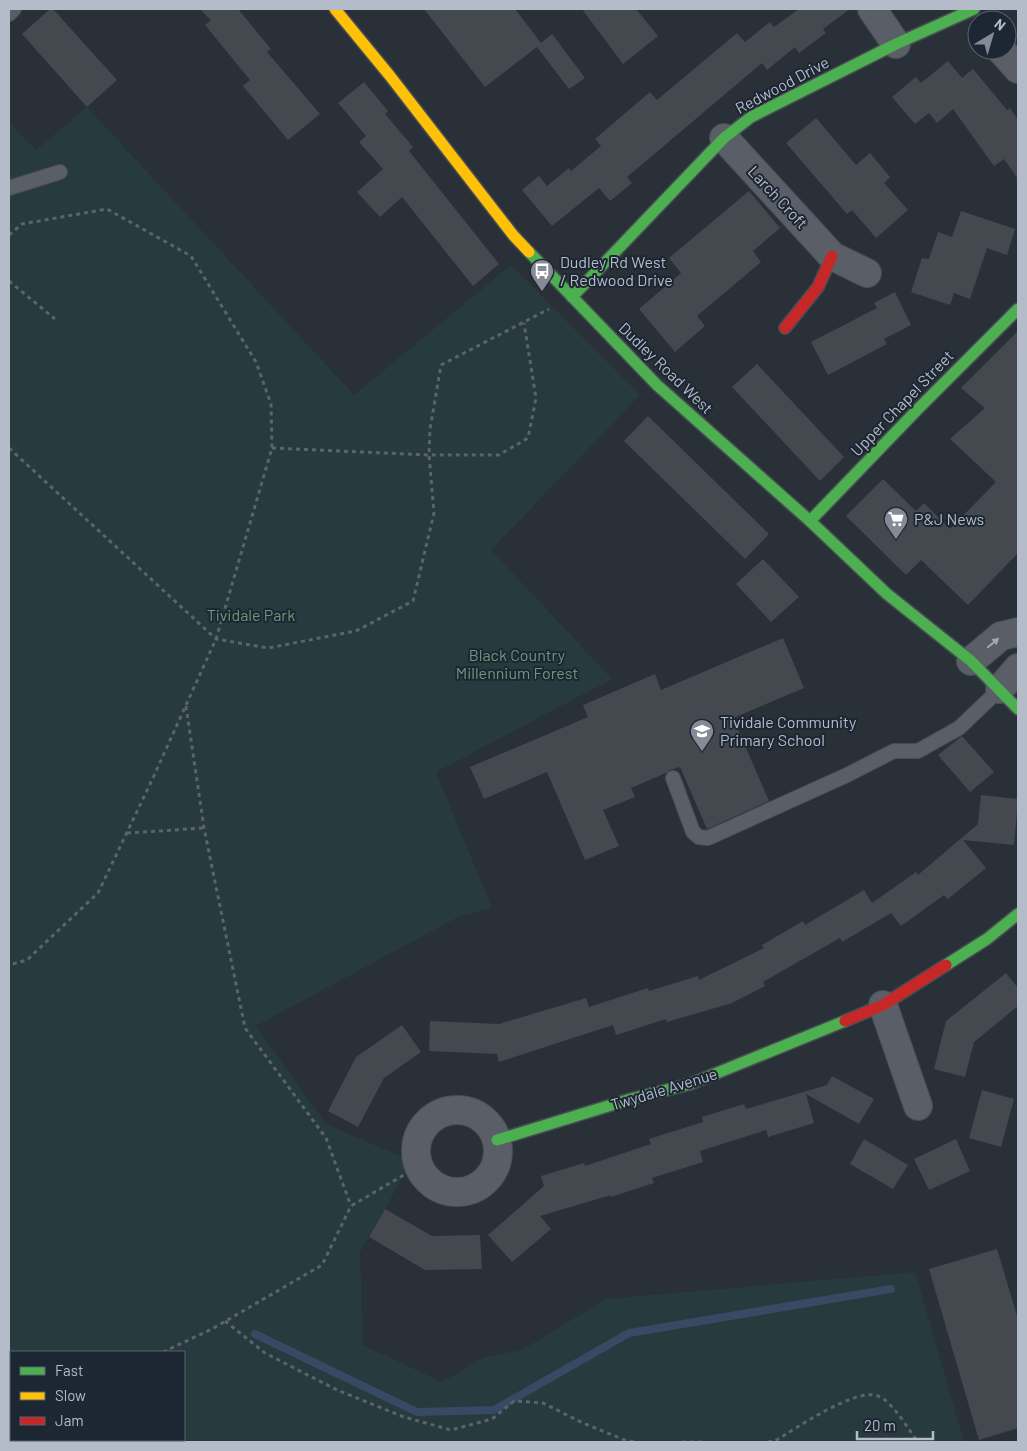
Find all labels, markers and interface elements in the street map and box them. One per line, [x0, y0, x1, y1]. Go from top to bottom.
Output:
north arrow [967, 10, 1017, 60]
text: N [991, 15, 1009, 34]
street label: Redwood Drive [732, 52, 832, 117]
street label: Larch Croft [745, 161, 812, 232]
place label: Dudley Rd West / Redwood Drive [560, 252, 673, 289]
bus stop icon: Dudley Rd West / Redwood Drive [529, 258, 555, 292]
street label: Dudley Road West [615, 318, 717, 417]
street label: Upper Chapel Street [846, 346, 957, 460]
supermarket icon: P&J News [883, 506, 909, 540]
place label: P&J News [914, 509, 984, 528]
park label: Tividale Park [207, 605, 295, 624]
one-way arrow [986, 637, 999, 648]
park label: Black Country Millennium Forest [456, 645, 578, 682]
place label: Tividale Community Primary School [720, 712, 857, 749]
school or university icon: Tividale Community Primary School [689, 718, 715, 752]
street label: Twydale Avenue [608, 1063, 719, 1114]
legend [10, 1351, 185, 1441]
text: Fast [55, 1361, 83, 1379]
text: Slow [55, 1386, 86, 1404]
scale bar [857, 1408, 933, 1440]
text: Jam [55, 1411, 84, 1429]
text: 20 m [864, 1416, 896, 1434]

